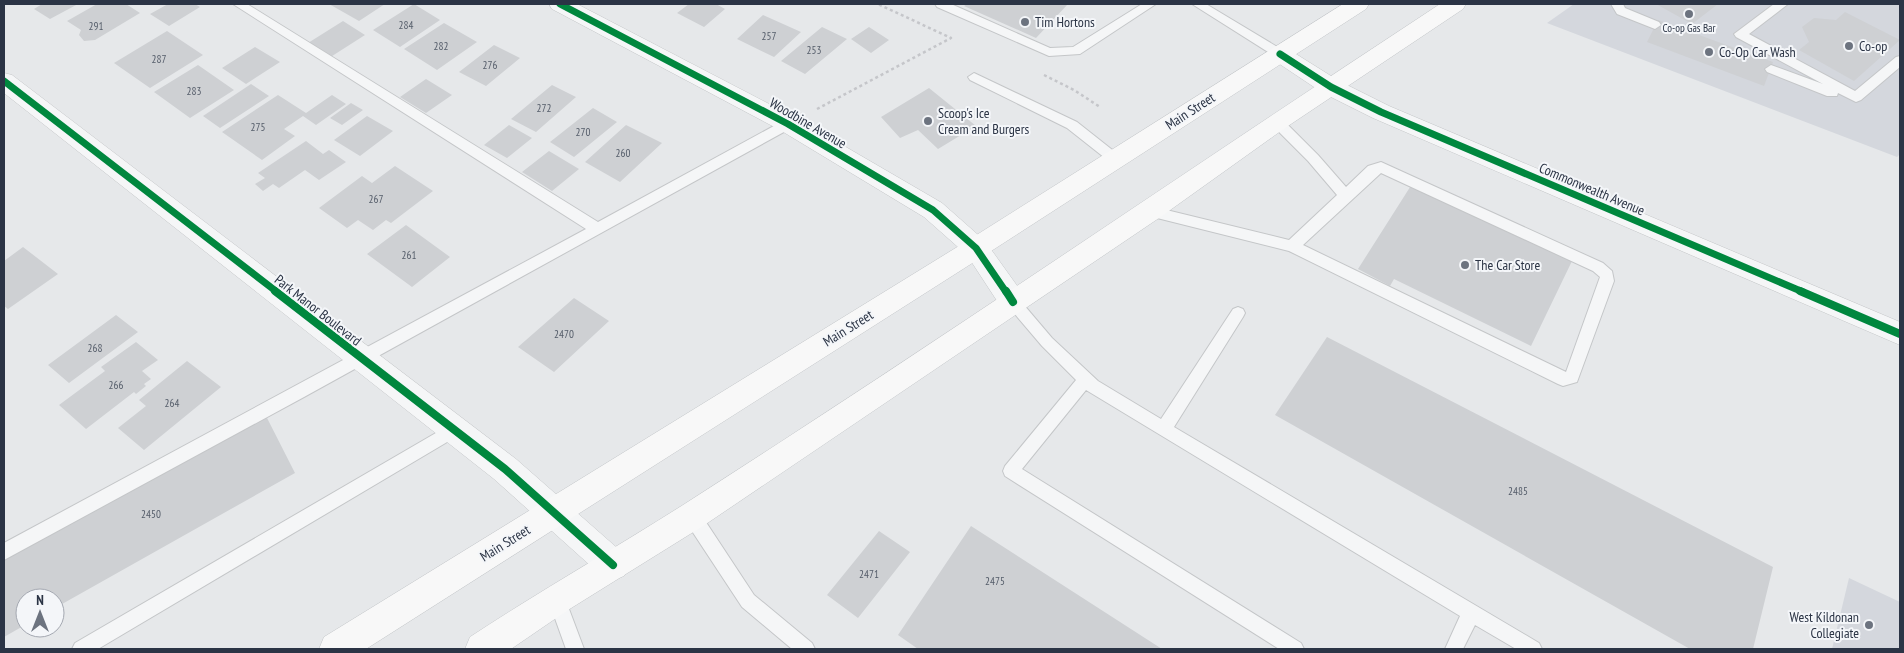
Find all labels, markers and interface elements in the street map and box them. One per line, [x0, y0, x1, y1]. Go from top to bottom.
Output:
marker: Co-op Gas Bar [1683, 8, 1695, 20]
place label: Tim Hortons [1035, 13, 1095, 31]
marker: Tim Hortons [1019, 16, 1031, 28]
house number: 284 [399, 18, 413, 32]
house number: 291 [89, 19, 103, 33]
place label: Co-op Gas Bar [1662, 21, 1716, 35]
house number: 257 [762, 29, 776, 43]
place label: Co-op [1859, 37, 1887, 55]
house number: 282 [434, 39, 448, 53]
marker: Co-op [1843, 40, 1855, 52]
house number: 253 [807, 43, 821, 57]
place label: Co-Op Car Wash [1719, 43, 1796, 61]
marker: Co-Op Car Wash [1703, 46, 1715, 58]
house number: 287 [152, 52, 166, 66]
house number: 276 [483, 58, 497, 72]
house number: 283 [187, 84, 201, 98]
street label: Main Street [1162, 88, 1218, 134]
street label: Woodbine Avenue [766, 94, 850, 152]
house number: 272 [537, 101, 551, 115]
place label: Scoop's Ice Cream and Burgers [938, 104, 1029, 138]
marker: Scoop's Ice Cream and Burgers [922, 115, 934, 127]
house number: 275 [251, 120, 265, 134]
house number: 270 [576, 125, 590, 139]
house number: 260 [616, 146, 630, 160]
street label: Commonwealth Avenue [1536, 159, 1648, 219]
house number: 267 [369, 192, 383, 206]
house number: 261 [402, 248, 416, 262]
place label: The Car Store [1475, 256, 1540, 274]
marker: The Car Store [1459, 259, 1471, 271]
street label: Park Manor Boulevard [271, 270, 365, 350]
street label: Main Street [820, 306, 876, 350]
house number: 2470 [554, 327, 574, 341]
house number: 268 [88, 341, 102, 355]
house number: 266 [109, 378, 123, 392]
house number: 264 [165, 396, 179, 410]
house number: 2485 [1508, 484, 1528, 498]
house number: 2450 [141, 507, 161, 521]
street label: Main Street [477, 521, 533, 565]
house number: 2471 [859, 567, 879, 581]
house number: 2475 [985, 574, 1005, 588]
north arrow [15, 588, 65, 638]
text: N [36, 591, 44, 609]
place label: West Kildonan Collegiate [1790, 608, 1859, 642]
marker: West Kildonan Collegiate [1863, 619, 1875, 631]

